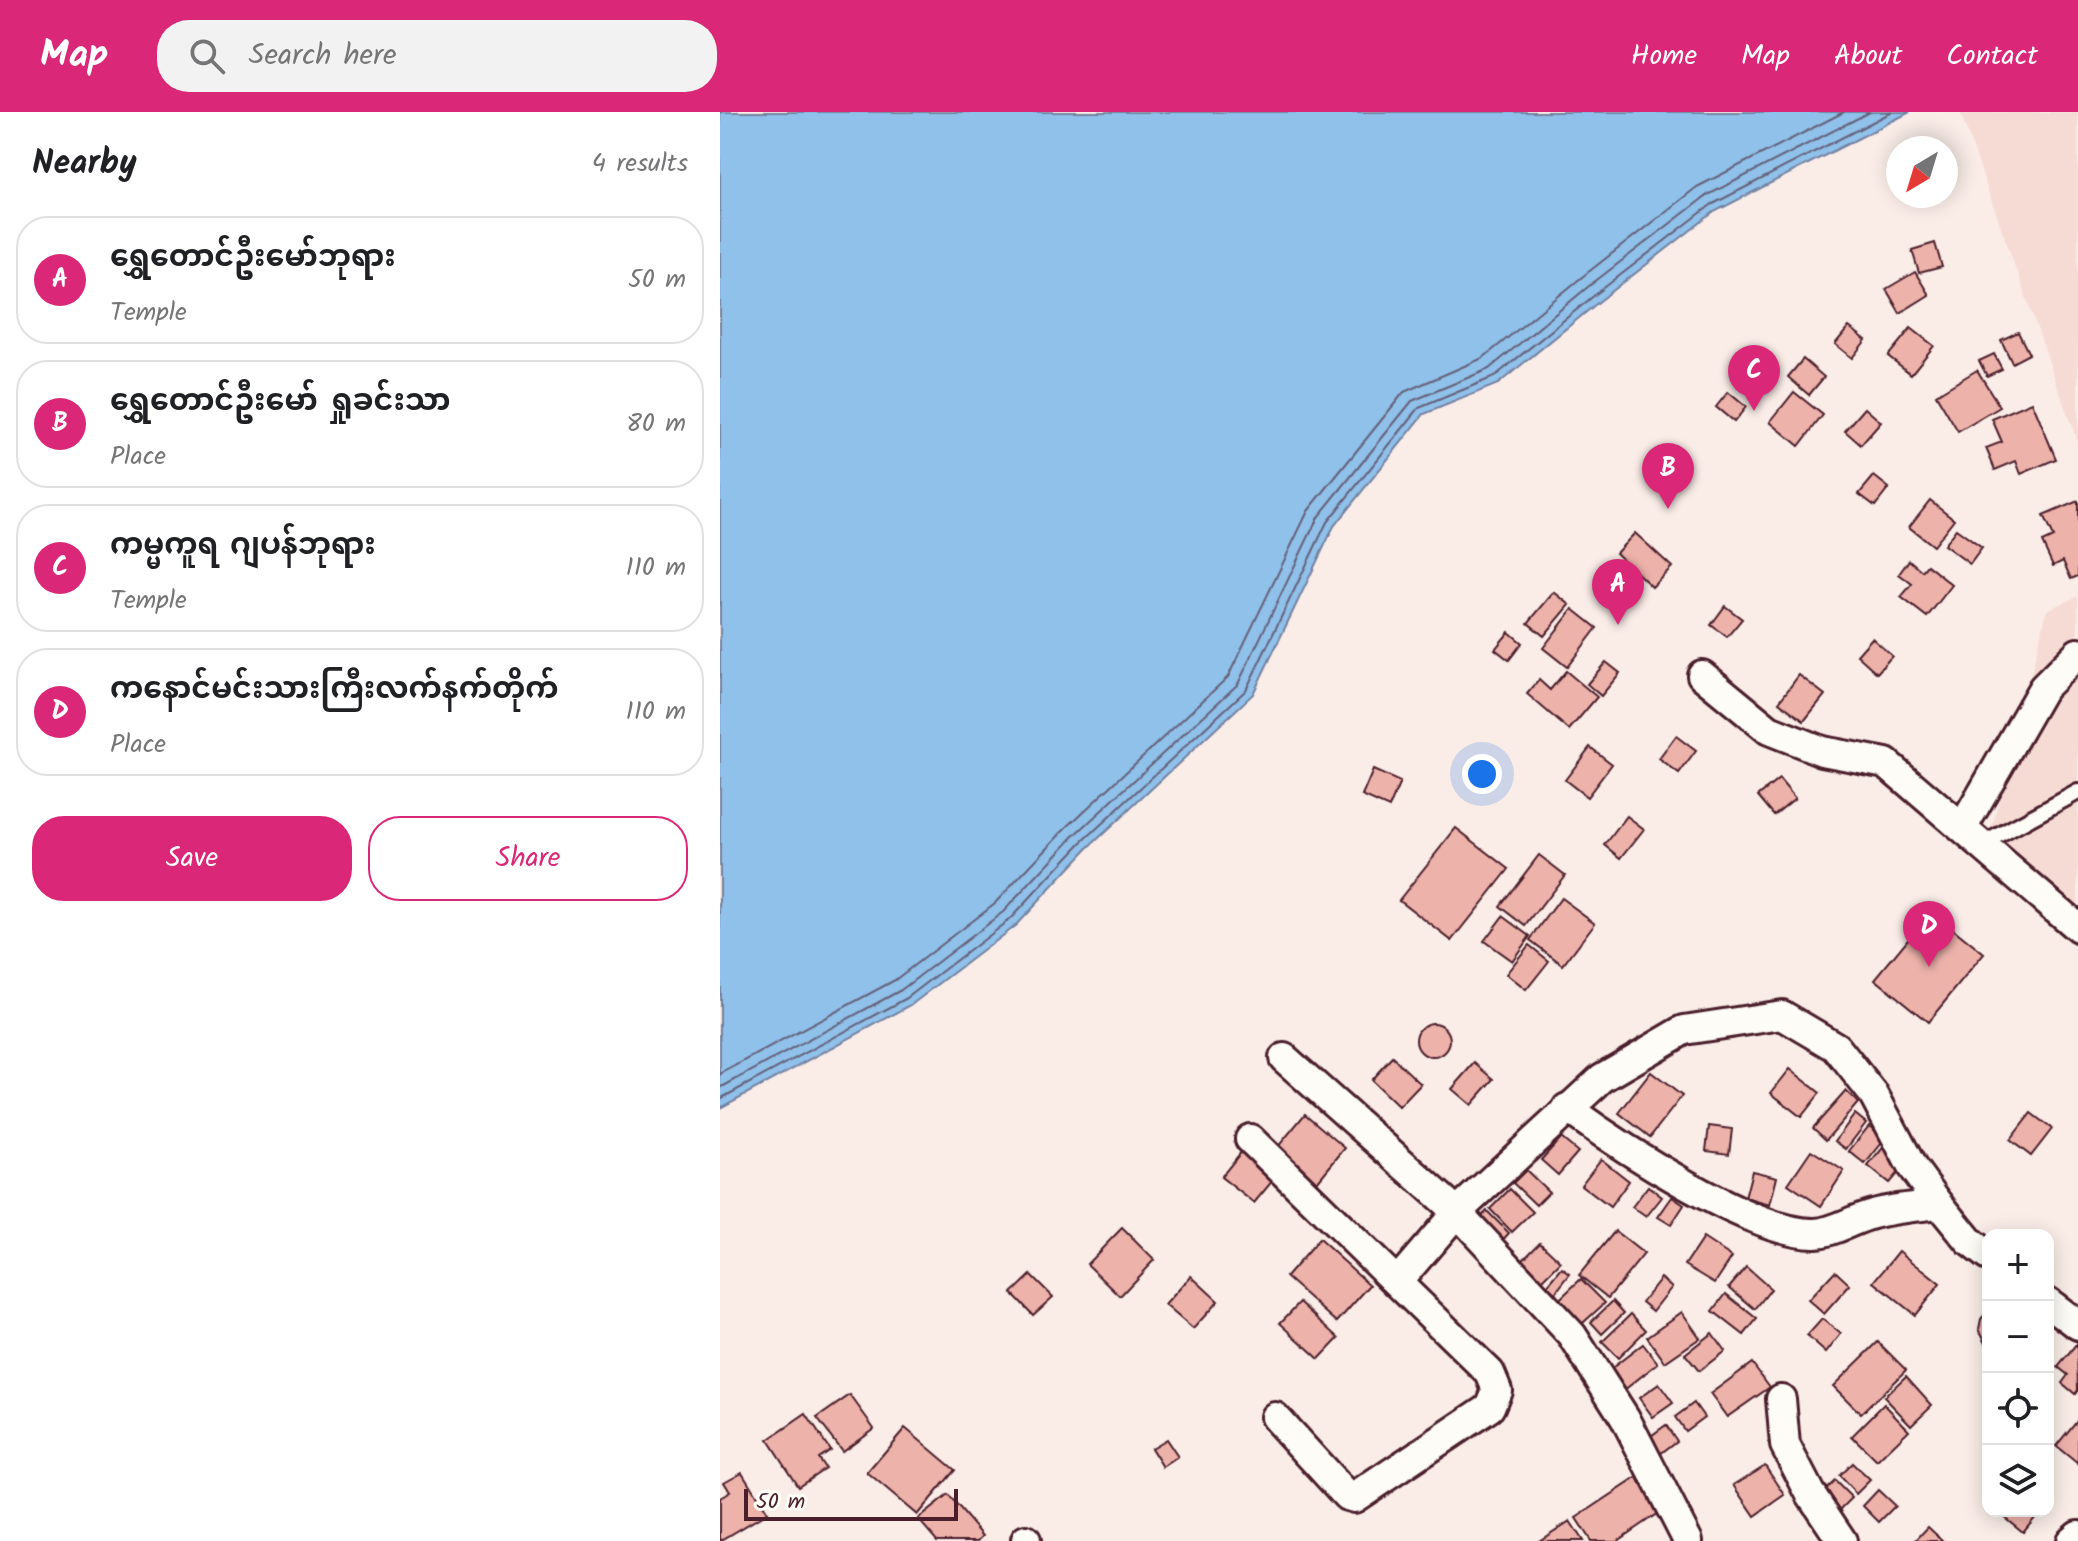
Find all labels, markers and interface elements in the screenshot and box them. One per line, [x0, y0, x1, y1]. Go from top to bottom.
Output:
search box [157, 20, 717, 92]
text: Map [40, 26, 109, 86]
text: Search here [249, 32, 396, 80]
icon: search [185, 34, 229, 78]
text: Home [1631, 34, 1697, 79]
text: Map [1741, 34, 1790, 79]
text: About [1834, 34, 1902, 79]
text: Contact [1946, 34, 2038, 79]
north arrow [1886, 136, 1958, 208]
text: Nearby [32, 137, 137, 191]
text: 4 results [592, 143, 688, 185]
text: ရွှေတောင်ဦးမော်ဘုရား [110, 234, 396, 282]
text: A [52, 259, 68, 301]
text: 50 m [628, 259, 686, 301]
text: Temple [110, 292, 187, 334]
pin: C [1728, 345, 1780, 411]
text: ရွှေတောင်ဦးမော် ရှုခင်းသာ [110, 378, 451, 426]
text: B [52, 403, 68, 445]
text: 80 m [626, 403, 686, 445]
text: Place [110, 436, 166, 478]
pin: B [1642, 443, 1694, 509]
text: ကမ္မကူရ ဂျပန်ဘုရား [110, 522, 376, 570]
text: C [52, 547, 68, 589]
text: 110 m [626, 547, 686, 589]
pin: A [1592, 559, 1644, 625]
text: Temple [110, 580, 187, 622]
text: ကနောင်မင်းသားကြီးလက်နက်တိုက် [110, 666, 559, 714]
text: D [51, 691, 69, 733]
text: 110 m [626, 691, 686, 733]
text: Place [110, 724, 166, 766]
your location [1462, 754, 1502, 794]
button: Save [32, 816, 352, 901]
button: Share [368, 816, 688, 901]
pin: D [1903, 901, 1955, 967]
map controls [1982, 1229, 2054, 1517]
button: + [1982, 1229, 2054, 1301]
button: − [1982, 1301, 2054, 1373]
button: locate [1982, 1373, 2054, 1445]
button: layers [1982, 1445, 2054, 1517]
scale bar [744, 1485, 958, 1521]
text: 50 m [756, 1485, 805, 1520]

